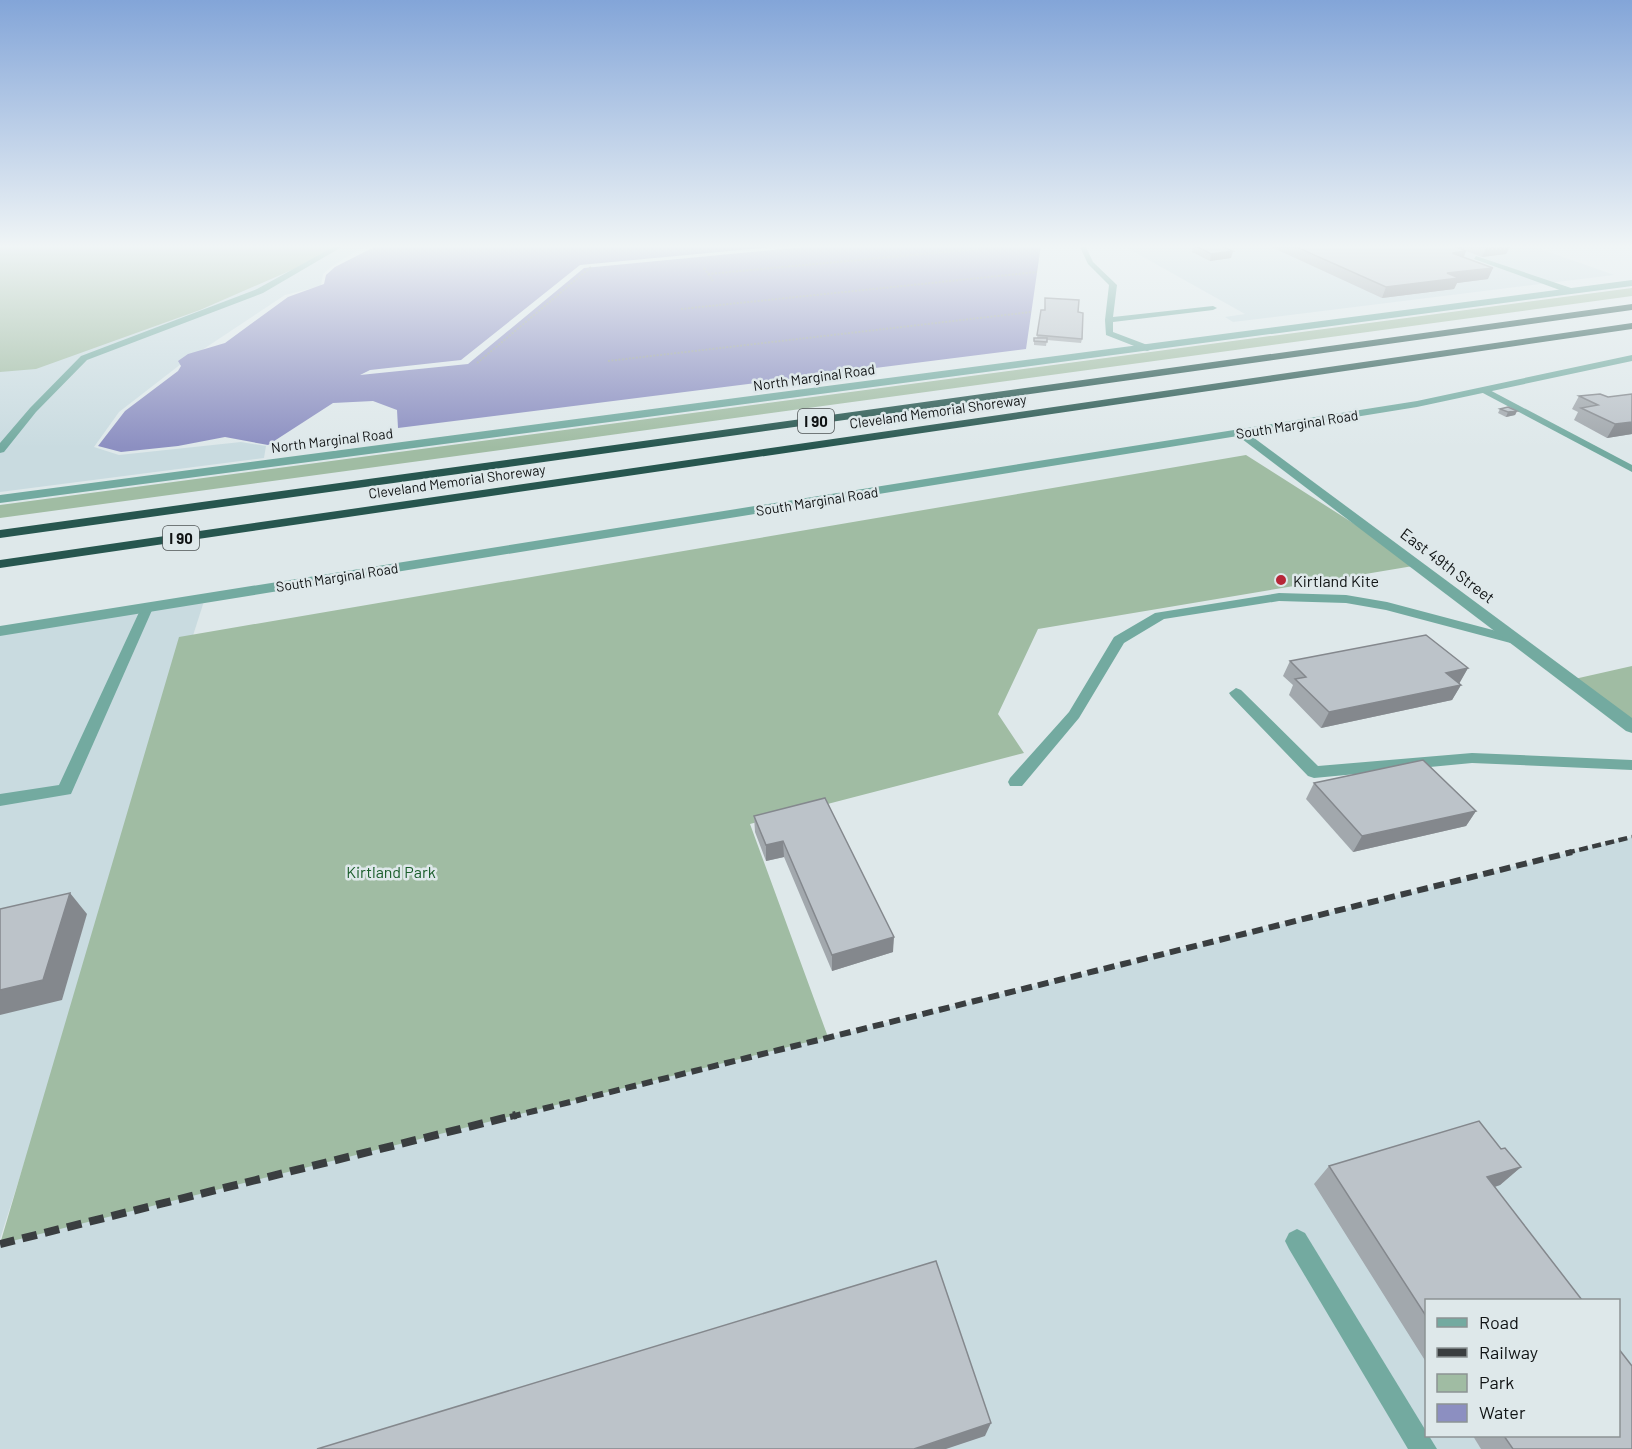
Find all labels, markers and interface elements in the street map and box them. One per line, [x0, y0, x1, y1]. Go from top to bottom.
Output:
street label: North Marginal Road [752, 360, 876, 394]
street label: Cleveland Memorial Shoreway [848, 390, 1028, 432]
street label: South Marginal Road [1235, 406, 1359, 442]
road number: I 90 [798, 409, 834, 433]
street label: North Marginal Road [270, 424, 394, 456]
street label: Cleveland Memorial Shoreway [367, 460, 547, 502]
street label: South Marginal Road [755, 483, 879, 519]
street label: East 49th Street [1397, 523, 1499, 607]
road number: I 90 [163, 526, 199, 550]
street label: South Marginal Road [275, 559, 399, 595]
place label: Kirtland Kite [1293, 571, 1379, 590]
marker: Kirtland Kite [1274, 573, 1288, 587]
park label: Kirtland Park [346, 862, 436, 881]
legend [1425, 1299, 1620, 1437]
text: Road [1479, 1311, 1519, 1333]
text: Railway [1479, 1341, 1538, 1363]
text: Park [1479, 1371, 1514, 1393]
text: Water [1479, 1401, 1526, 1423]

